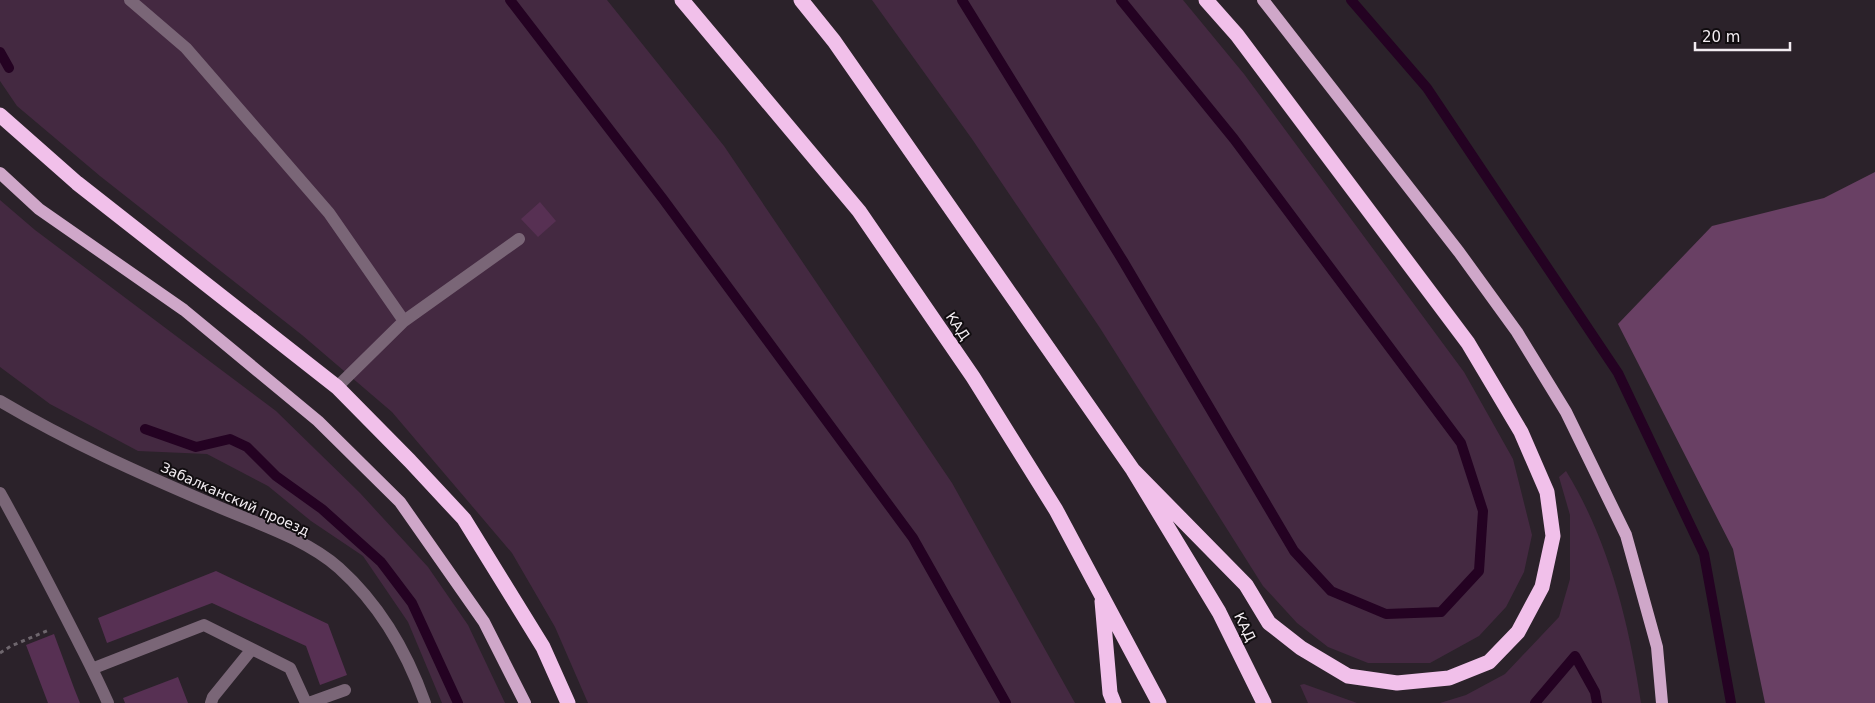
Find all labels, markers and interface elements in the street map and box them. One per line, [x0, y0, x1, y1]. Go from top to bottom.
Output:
scale bar [1695, 20, 1790, 52]
text: 20 m [1702, 28, 1740, 46]
street label: КАД [943, 309, 973, 343]
street label: Забалканский проезд [158, 459, 312, 539]
street label: КАД [1231, 610, 1259, 644]

